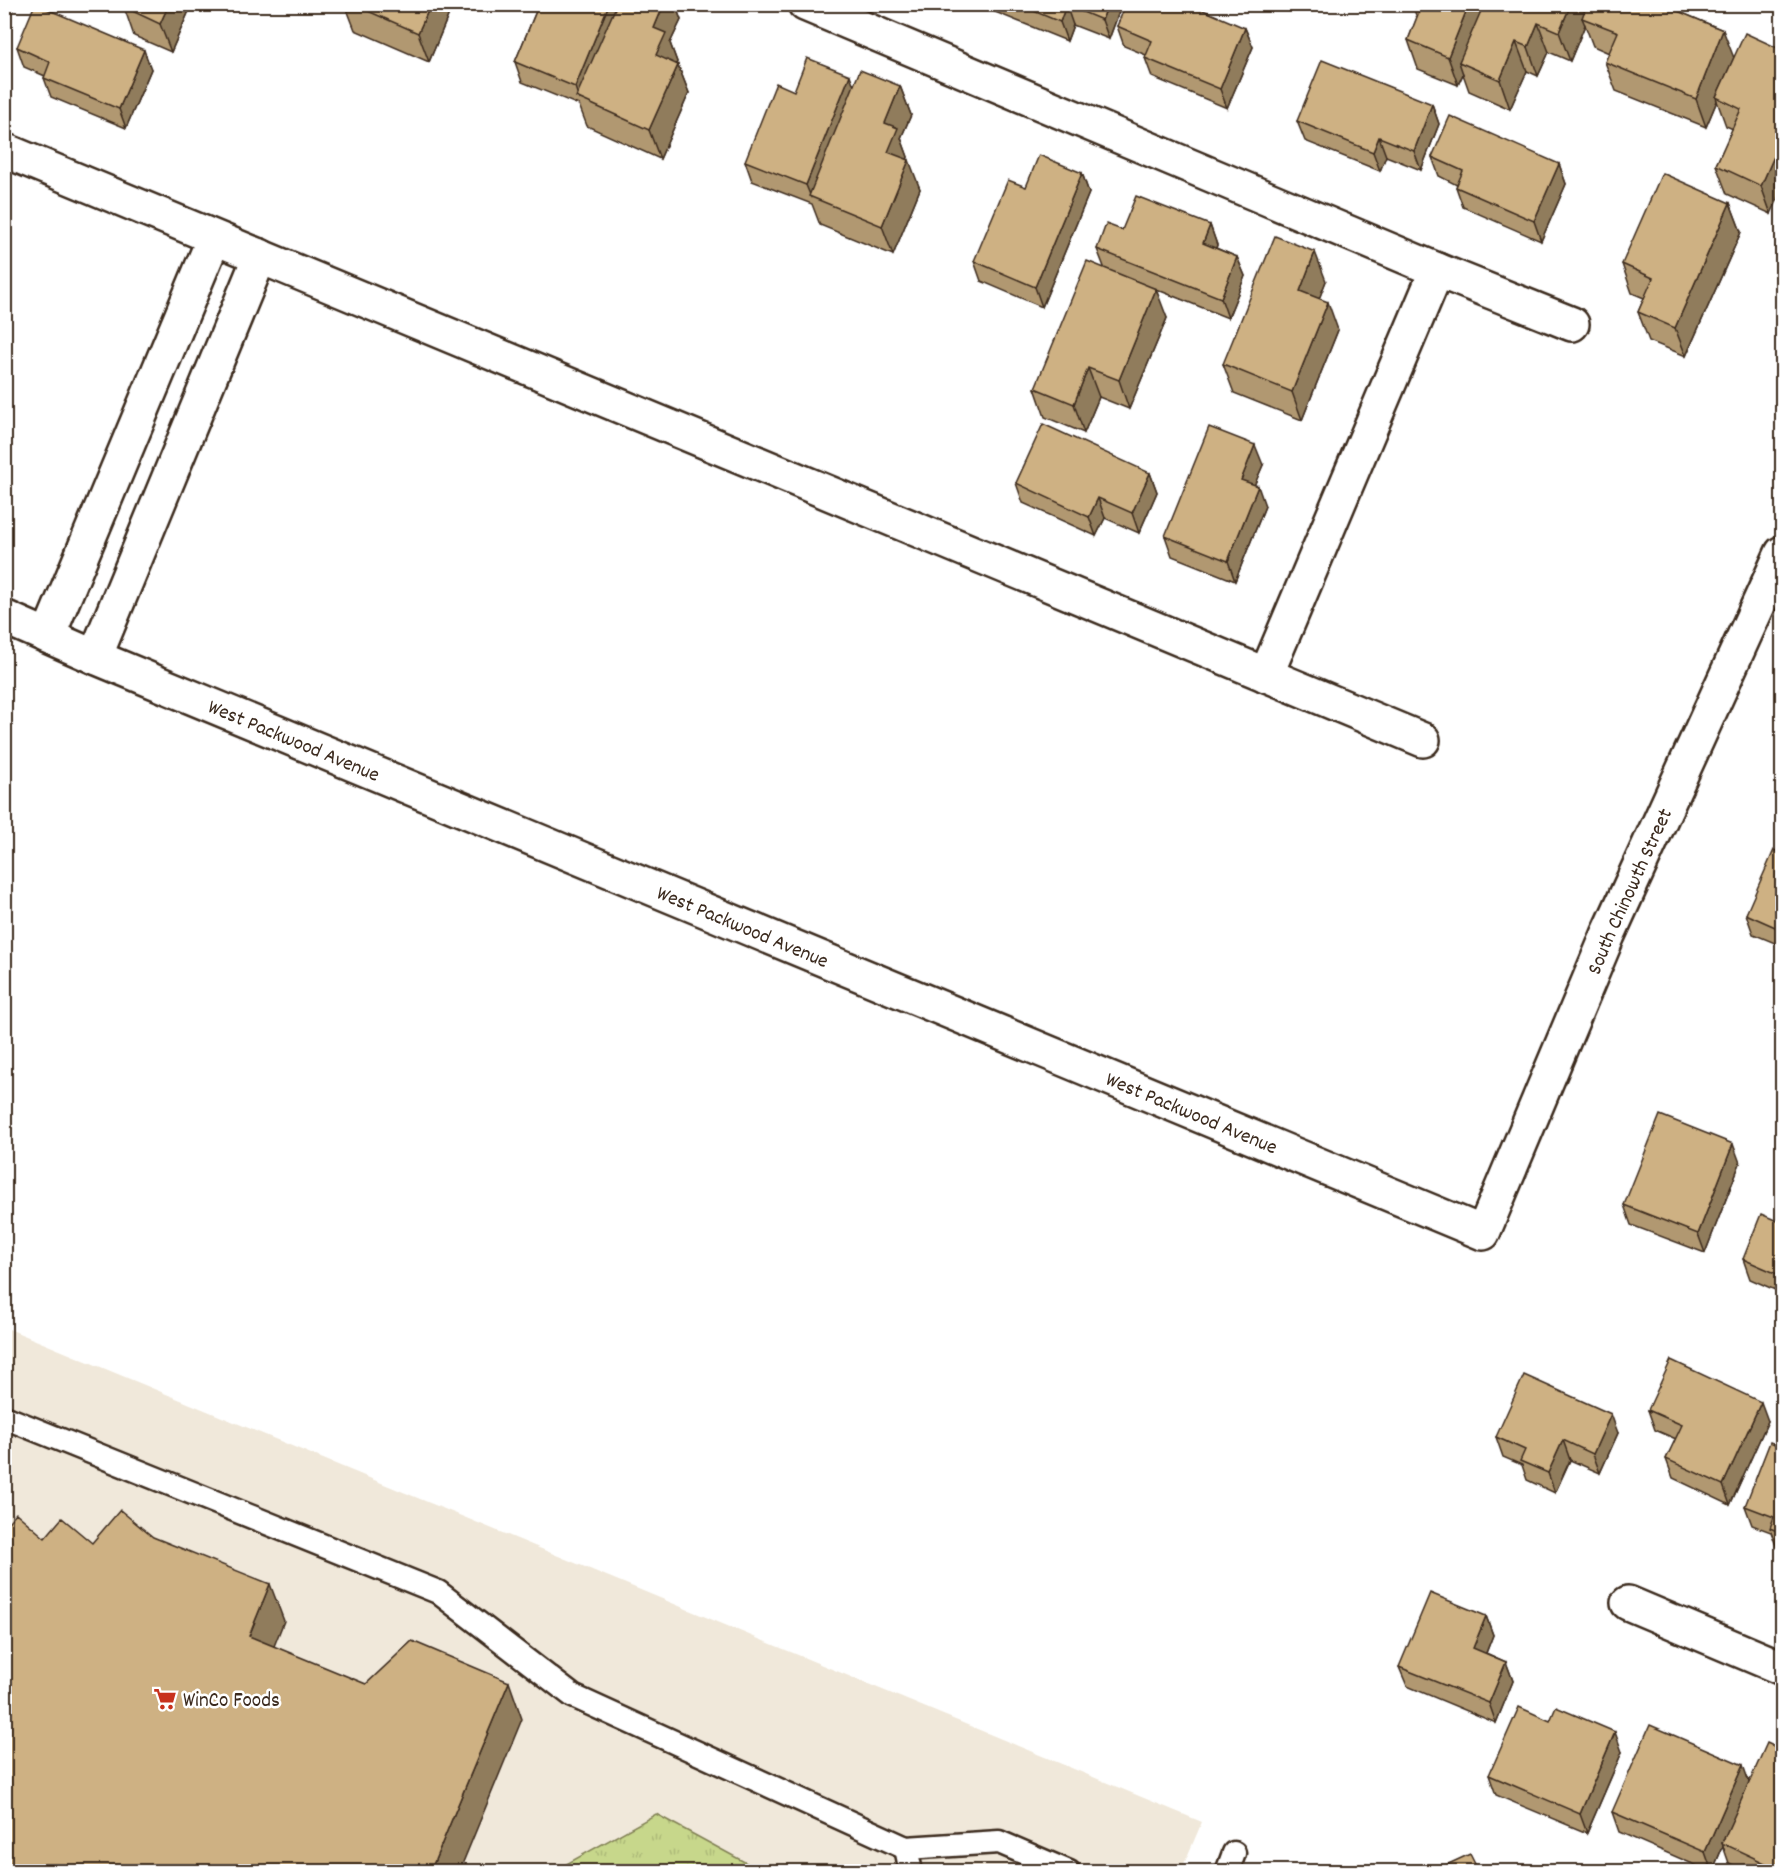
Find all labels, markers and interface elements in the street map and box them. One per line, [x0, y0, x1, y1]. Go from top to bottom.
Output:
street label: West Packwood Avenue [202, 693, 384, 791]
street label: South Chinowth Street [1581, 804, 1682, 980]
street label: West Packwood Avenue [651, 880, 832, 978]
street label: West Packwood Avenue [1100, 1066, 1281, 1164]
supermarket icon: WinCo Foods [152, 1686, 178, 1712]
place label: WinCo Foods [183, 1687, 280, 1717]

